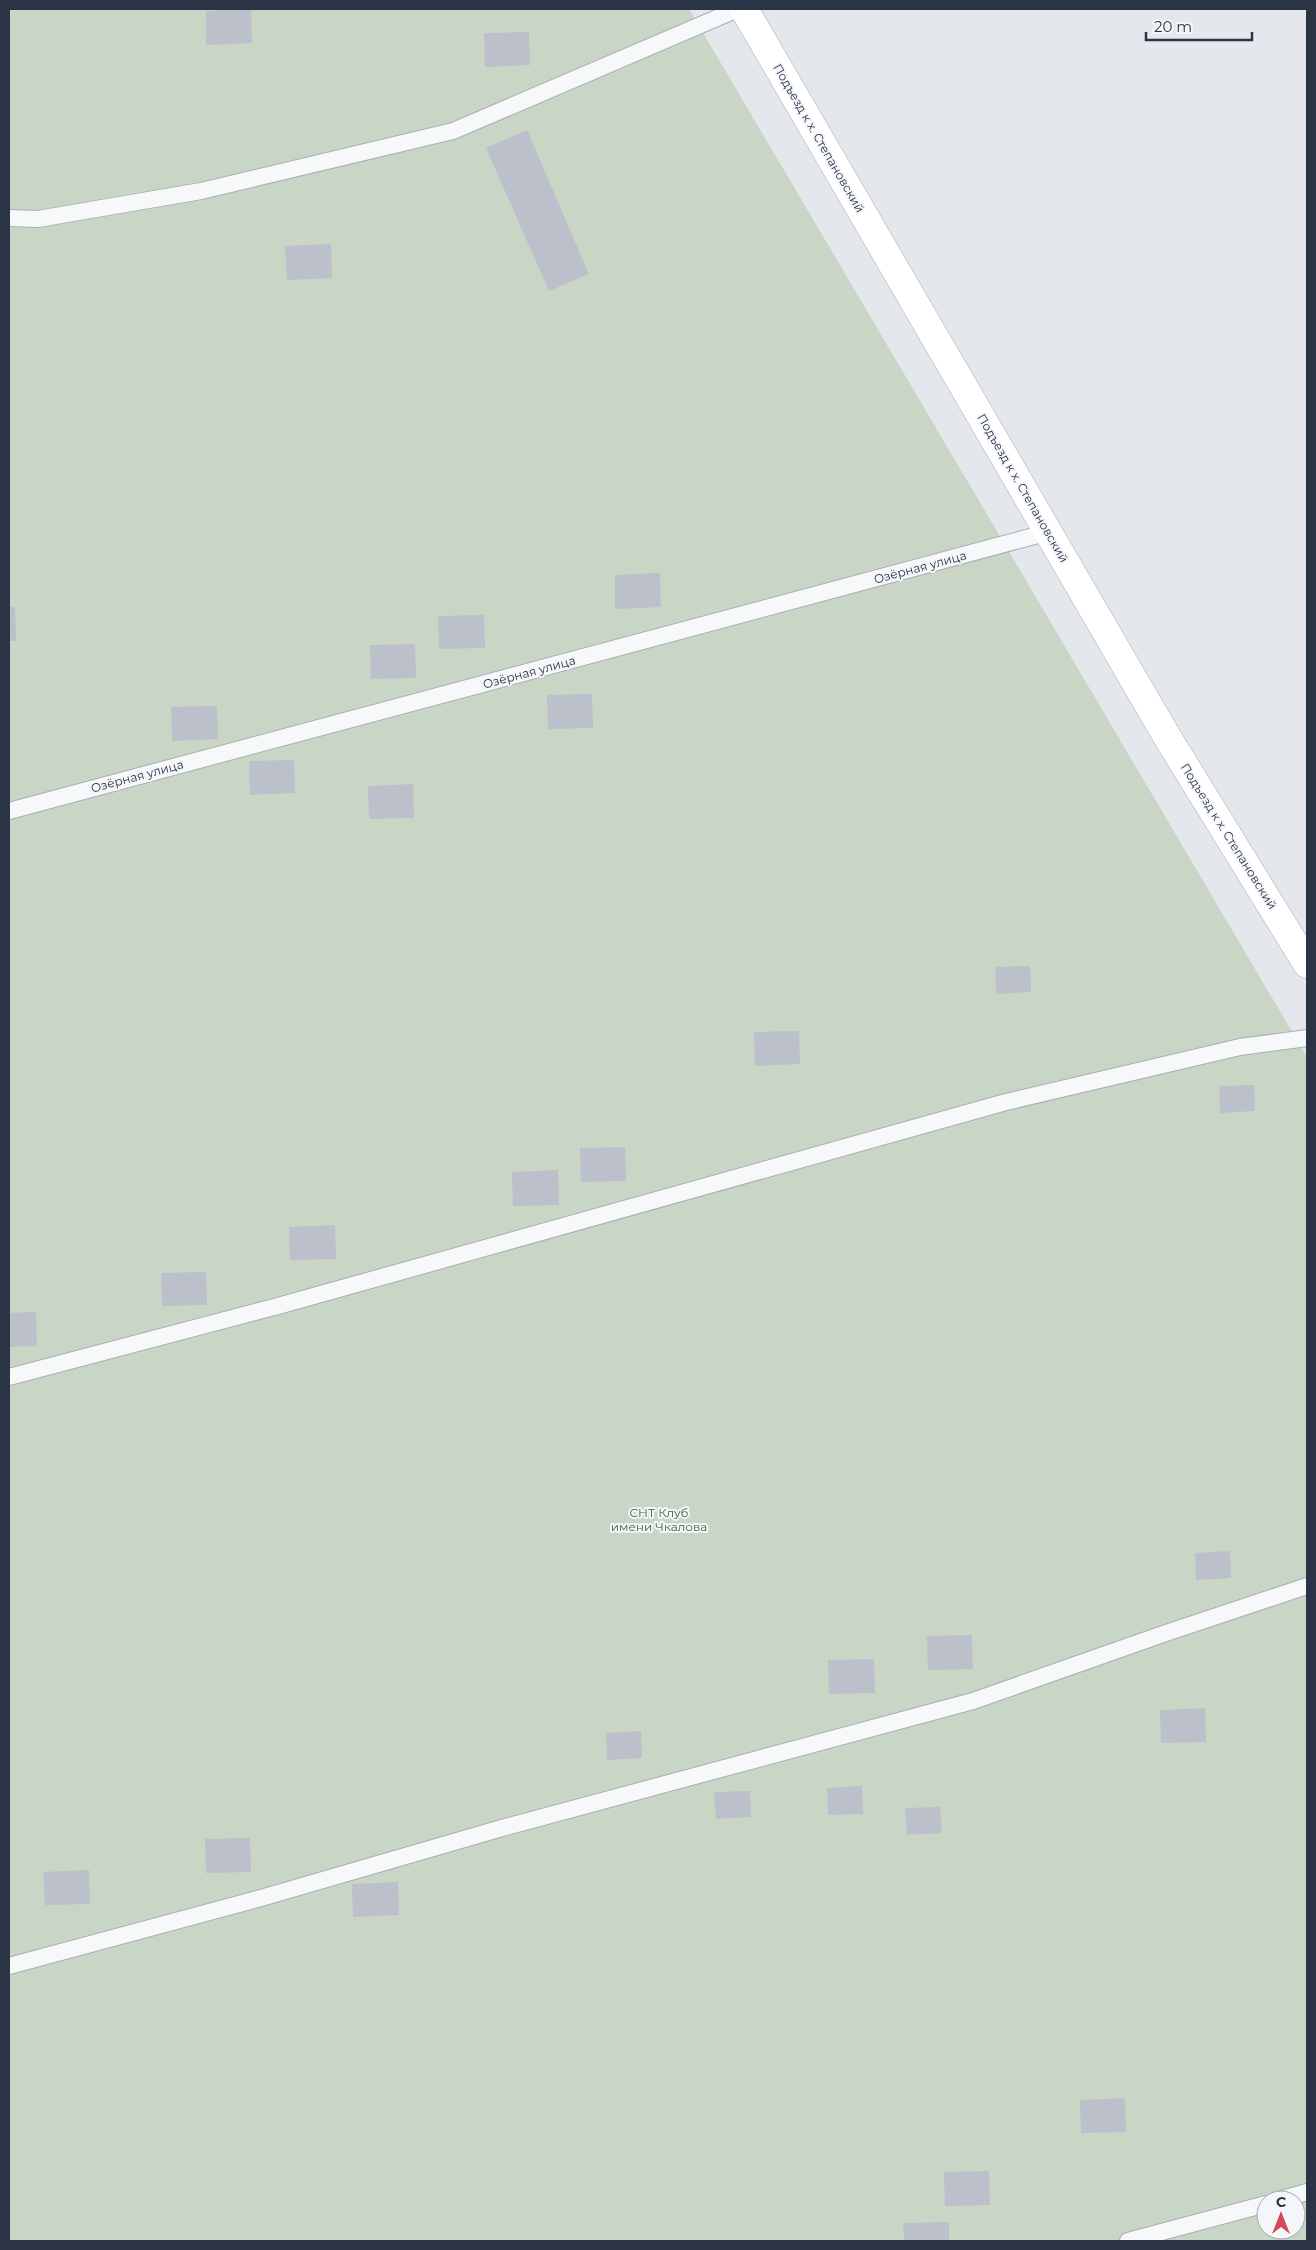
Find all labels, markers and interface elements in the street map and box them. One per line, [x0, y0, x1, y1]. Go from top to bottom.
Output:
scale bar [1146, 10, 1252, 42]
text: 20 m [1154, 17, 1192, 36]
street label: Подъезд к х. Степановский [770, 61, 868, 215]
street label: Подъезд к х. Степановский [974, 411, 1072, 565]
street label: Озёрная улица [872, 547, 968, 587]
street label: Озёрная улица [481, 652, 577, 692]
street label: Озёрная улица [89, 756, 185, 796]
street label: Подъезд к х. Степановский [1178, 760, 1280, 912]
park label: СНТ Клуб имени Чкалова [611, 1505, 707, 1534]
north arrow [1256, 2190, 1306, 2240]
text: С [1276, 2193, 1286, 2211]

